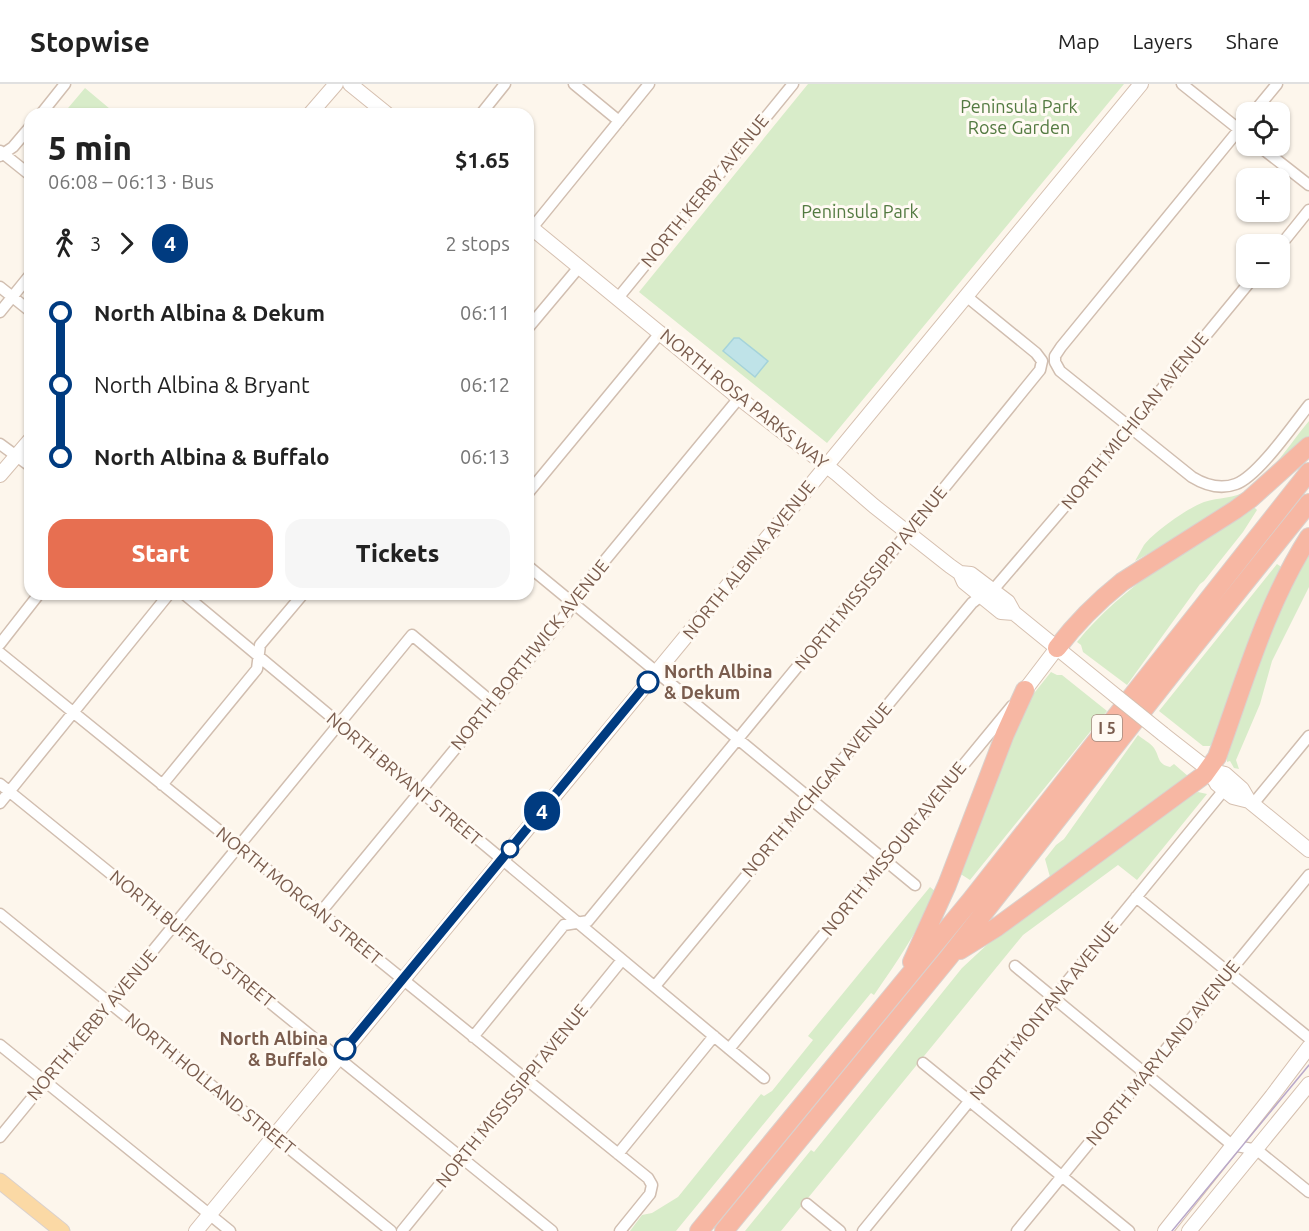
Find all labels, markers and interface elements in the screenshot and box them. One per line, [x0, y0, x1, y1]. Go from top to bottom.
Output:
text: Stopwise [30, 26, 150, 57]
text: Map [1058, 29, 1099, 53]
text: Layers [1132, 29, 1193, 53]
text: Share [1226, 29, 1279, 53]
park label: Peninsula Park Rose Garden [960, 96, 1078, 137]
map controls [1236, 102, 1290, 288]
button: locate [1236, 102, 1290, 156]
street label: NORTH KERBY AVENUE [637, 110, 772, 271]
text: 5 min [48, 129, 132, 166]
text: $1.65 [455, 147, 510, 172]
button: + [1236, 168, 1290, 222]
text: 06:08 – 06:13 · Bus [48, 170, 214, 193]
park label: Peninsula Park [801, 201, 919, 221]
icon: walk [48, 227, 81, 260]
icon: forward [110, 227, 143, 260]
text: 4 [164, 231, 176, 255]
text: 3 [90, 232, 101, 255]
text: 2 stops [446, 232, 510, 255]
button: − [1236, 234, 1290, 288]
text: North Albina & Dekum [94, 300, 325, 325]
text: 06:11 [460, 301, 510, 324]
street label: NORTH ROSA PARKS WAY [657, 324, 833, 472]
street label: NORTH MICHIGAN AVENUE [1057, 328, 1212, 513]
text: North Albina & Bryant [94, 372, 310, 397]
text: 06:12 [460, 373, 510, 396]
text: North Albina & Buffalo [94, 444, 329, 469]
text: 06:13 [460, 445, 510, 468]
street label: NORTH ALBINA AVENUE [678, 476, 818, 643]
street label: NORTH MISSISSIPPI AVENUE [790, 482, 950, 673]
button: Start [48, 519, 273, 588]
button: Tickets [285, 519, 510, 588]
street label: NORTH BORTHWICK AVENUE [446, 555, 612, 753]
place label: North Albina & Dekum [664, 661, 772, 702]
marker: North Albina & Dekum [637, 671, 659, 693]
street label: NORTH MICHIGAN AVENUE [737, 698, 895, 881]
street label: NORTH BRYANT STREET [323, 708, 486, 849]
road number: I 5 [1092, 715, 1122, 741]
street label: NORTH MISSOURI AVENUE [817, 758, 969, 939]
line badge: 4 [522, 792, 562, 830]
text: 4 [536, 799, 548, 823]
street label: NORTH MORGAN STREET [213, 822, 386, 968]
unlabelled marker [501, 840, 519, 858]
street label: NORTH BUFFALO STREET [106, 866, 279, 1011]
street label: NORTH MONTANA AVENUE [965, 917, 1122, 1104]
street label: NORTH KERBY AVENUE [22, 945, 160, 1104]
street label: NORTH MARYLAND AVENUE [1081, 956, 1243, 1149]
street label: NORTH MISSISSIPPI AVENUE [431, 1000, 591, 1191]
street label: NORTH HOLLAND STREET [122, 1009, 299, 1158]
place label: North Albina & Buffalo [220, 1028, 328, 1069]
marker: North Albina & Buffalo [334, 1038, 356, 1060]

